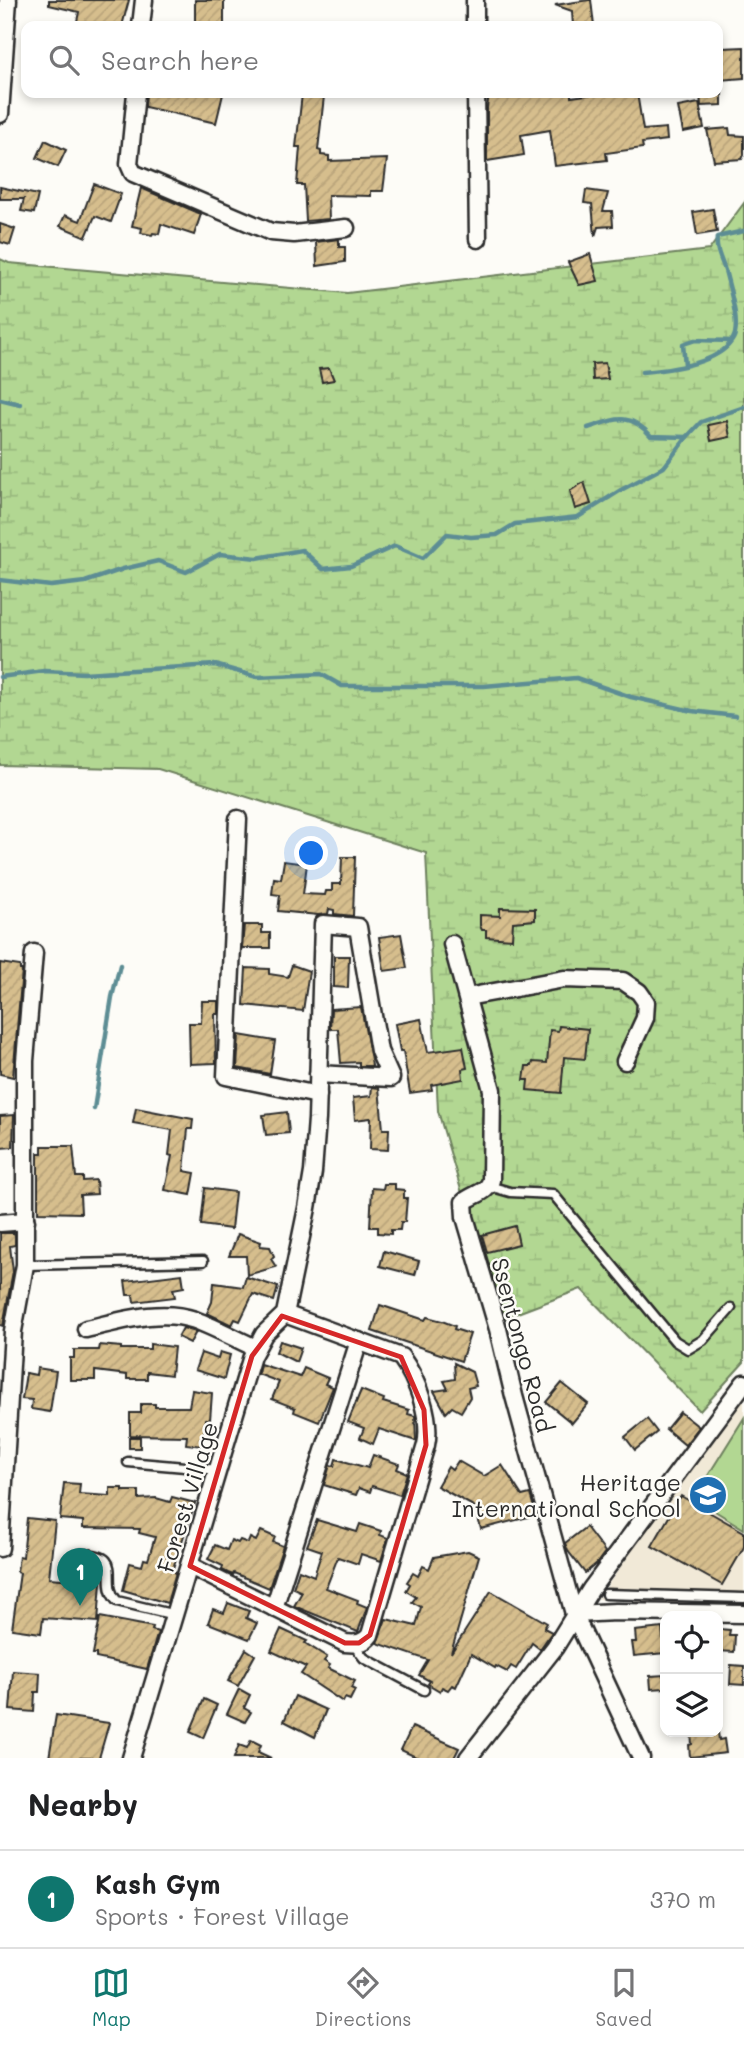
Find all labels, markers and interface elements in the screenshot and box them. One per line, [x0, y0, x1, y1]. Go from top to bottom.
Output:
search box [21, 21, 723, 98]
icon: search [45, 41, 83, 79]
text: Search here [101, 43, 259, 77]
your location [294, 836, 328, 870]
street label: Ssentongo Road [485, 1255, 561, 1435]
street label: Forest Village [150, 1418, 224, 1576]
place label: Heritage International School [452, 1467, 681, 1523]
school or university icon: Heritage International School [687, 1474, 729, 1516]
pin: 1 [57, 1548, 103, 1606]
map controls [660, 1611, 723, 1737]
button: locate [660, 1611, 723, 1674]
button: layers [660, 1674, 723, 1737]
text: Nearby [28, 1784, 138, 1824]
text: Kash Gym [95, 1867, 220, 1901]
text: 1 [46, 1884, 56, 1914]
text: 370 m [650, 1884, 716, 1914]
text: Sports · Forest Village [95, 1901, 350, 1931]
tab: Map [92, 1964, 131, 2031]
tab: Directions [315, 1964, 411, 2031]
tab: Saved [596, 1964, 652, 2031]

